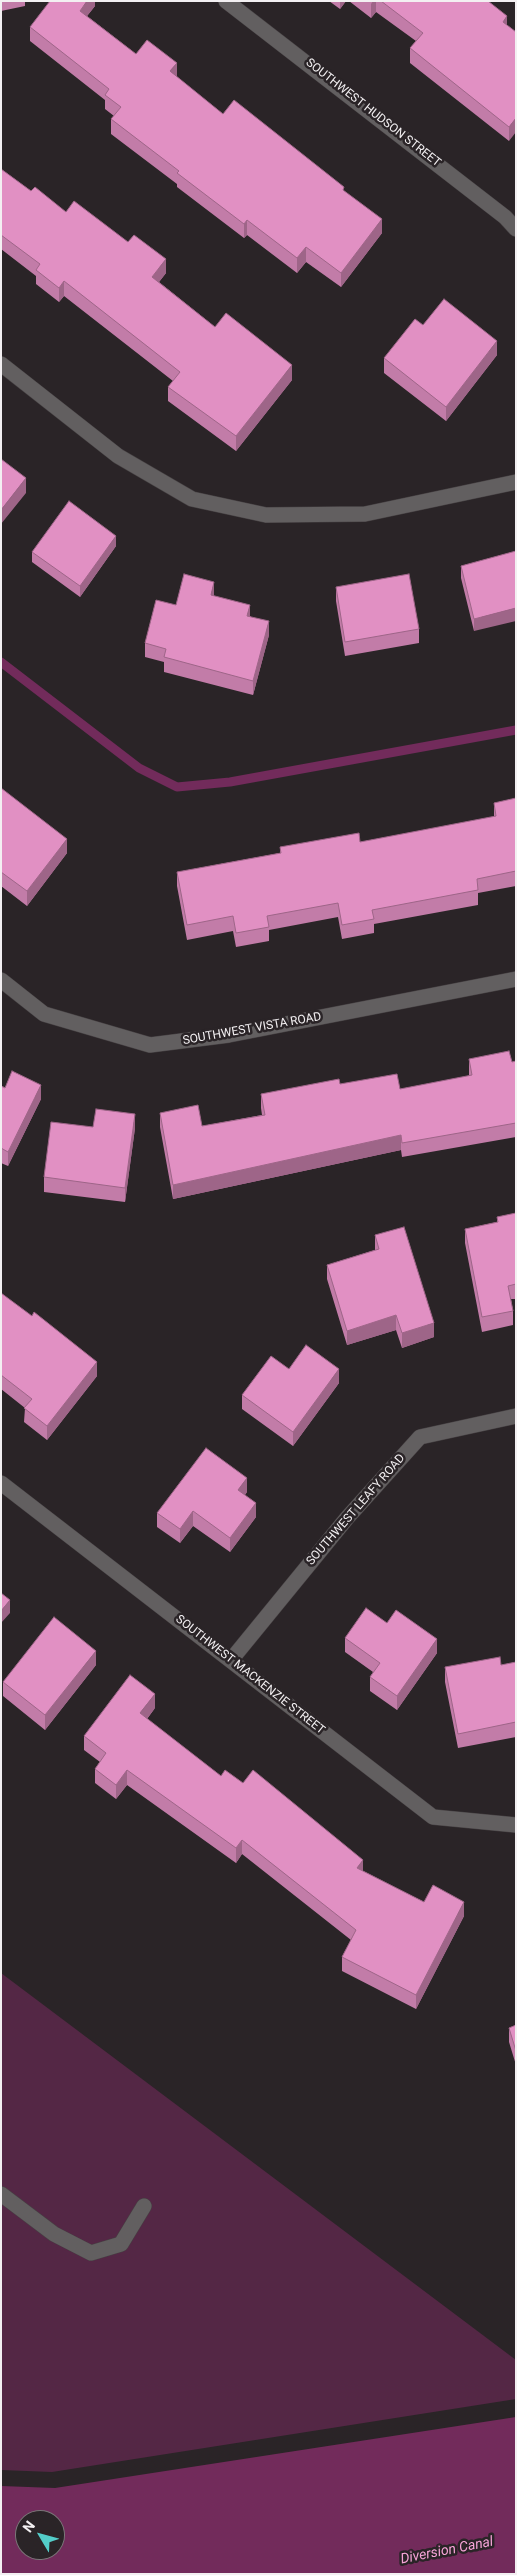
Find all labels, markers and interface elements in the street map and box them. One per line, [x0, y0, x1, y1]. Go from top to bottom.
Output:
street label: SOUTHWEST HUDSON STREET [303, 56, 443, 170]
street label: SOUTHWEST VISTA ROAD [182, 1010, 322, 1048]
street label: SOUTHWEST LEAFY ROAD [304, 1451, 408, 1569]
street label: SOUTHWEST MACKENZIE STREET [172, 1612, 328, 1738]
north arrow [15, 2510, 65, 2560]
text: N [19, 2518, 38, 2535]
water label: Diversion Canal [399, 2534, 495, 2568]

